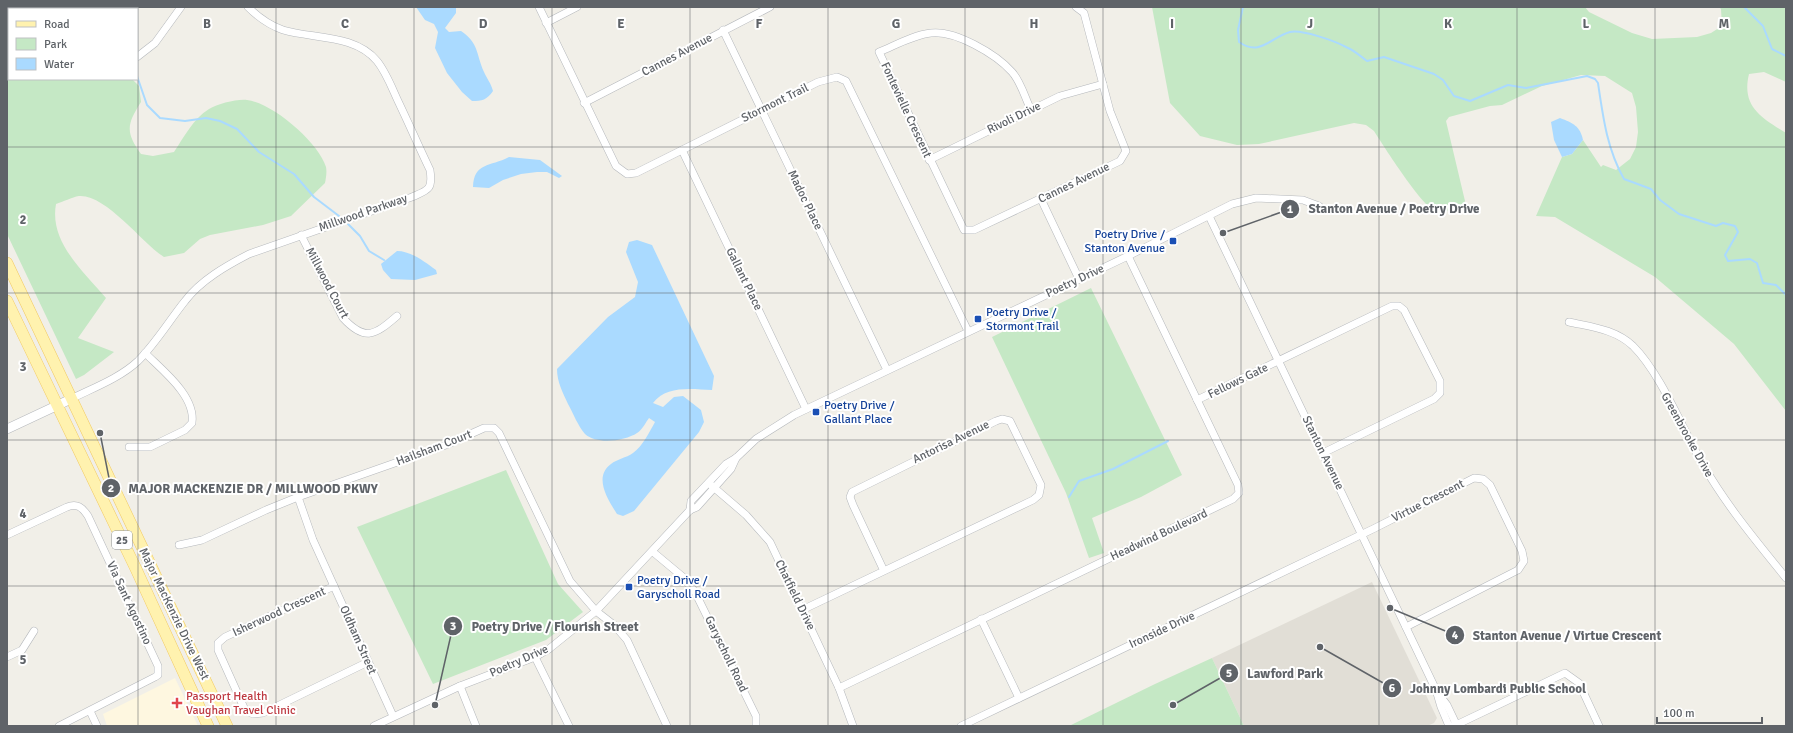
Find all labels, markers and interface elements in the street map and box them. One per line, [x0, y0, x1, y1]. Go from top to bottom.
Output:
legend [8, 8, 138, 80]
text: B [203, 16, 211, 32]
text: C [341, 16, 349, 32]
text: D [479, 16, 488, 32]
text: E [617, 16, 625, 32]
text: F [756, 16, 763, 32]
text: G [892, 16, 900, 32]
text: H [1030, 16, 1038, 32]
text: I [1170, 16, 1174, 32]
text: J [1307, 16, 1313, 32]
text: K [1444, 16, 1452, 32]
text: L [1583, 16, 1590, 32]
text: M [1719, 16, 1730, 32]
text: Road [44, 17, 70, 32]
street label: Cannes Avenue [639, 30, 715, 80]
text: Park [44, 37, 67, 52]
text: Water [44, 57, 75, 72]
street label: Fontevielle Crescent [877, 60, 935, 160]
street label: Stormont Trail [739, 80, 812, 126]
street label: Rivoli Drive [985, 99, 1043, 137]
street label: Cannes Avenue [1036, 159, 1112, 207]
street label: Madoc Place [784, 168, 826, 232]
street label: Millwood Parkway [317, 191, 410, 235]
callout: Stanton Avenue / Poetry Drive [1280, 196, 1487, 221]
text: Stanton Avenue / Poetry Drive [1308, 201, 1480, 217]
text: 1 [1287, 202, 1294, 217]
text: 2 [19, 212, 27, 228]
place label: Poetry Drive / Stanton Avenue [1084, 227, 1165, 256]
marker: Poetry Drive / Stanton Avenue [1168, 236, 1178, 246]
street label: Millwood Court [302, 245, 352, 321]
street label: Gallant Place [722, 245, 766, 313]
street label: Poetry Drive [1043, 261, 1107, 301]
place label: Poetry Drive / Stormont Trail [986, 305, 1060, 334]
marker: Poetry Drive / Stormont Trail [973, 314, 983, 324]
text: 3 [19, 359, 27, 375]
street label: Fellows Gate [1205, 360, 1271, 402]
street label: Greenbrooke Drive [1657, 390, 1717, 480]
place label: Poetry Drive / Gallant Place [824, 398, 894, 427]
marker: Poetry Drive / Gallant Place [811, 407, 821, 417]
street label: Stanton Avenue [1299, 414, 1347, 492]
street label: Antorisa Avenue [910, 417, 992, 467]
street label: Hailsham Court [394, 427, 474, 469]
callout: MAJOR MACKENZIE DR / MILLWOOD PKWY [101, 476, 386, 501]
street label: Virtue Crescent [1389, 476, 1467, 526]
text: 2 [108, 481, 114, 496]
text: MAJOR MACKENZIE DR / MILLWOOD PKWY [128, 481, 379, 497]
text: 4 [19, 506, 27, 522]
street label: Headwind Boulevard [1108, 506, 1210, 564]
road number: 25 [112, 531, 132, 549]
street label: Major MacKenzie Drive West [135, 545, 213, 683]
street label: Chatfield Drive [772, 557, 818, 633]
street label: Via Sant Agostino [103, 559, 155, 647]
place label: Poetry Drive / Garyscholl Road [637, 573, 720, 602]
marker: Poetry Drive / Garyscholl Road [624, 582, 634, 592]
street label: Isherwood Crescent [230, 584, 328, 640]
street label: Oldham Street [336, 603, 380, 677]
street label: Ironside Drive [1127, 608, 1197, 652]
street label: Garyscholl Road [701, 613, 751, 695]
callout: Poetry Drive / Flourish Street [443, 614, 646, 639]
text: 3 [450, 619, 456, 634]
text: Poetry Drive / Flourish Street [471, 619, 639, 635]
callout: Stanton Avenue / Virtue Crescent [1445, 623, 1670, 648]
text: 4 [1452, 628, 1459, 643]
text: Stanton Avenue / Virtue Crescent [1473, 628, 1661, 644]
street label: Poetry Drive [487, 641, 551, 681]
text: 5 [19, 652, 27, 668]
callout: Lawford Park [1219, 660, 1331, 685]
text: 5 [1226, 666, 1232, 681]
text: Lawford Park [1247, 666, 1323, 682]
callout: Johnny Lombardi Public School [1382, 675, 1594, 700]
text: 6 [1389, 681, 1396, 696]
text: Johnny Lombardi Public School [1410, 681, 1586, 697]
place label: Passport Health Vaughan Travel Clinic [186, 689, 296, 718]
marker: Passport Health Vaughan Travel Clinic [171, 697, 183, 709]
scale bar [1657, 699, 1762, 725]
text: 100 m [1663, 706, 1695, 721]

